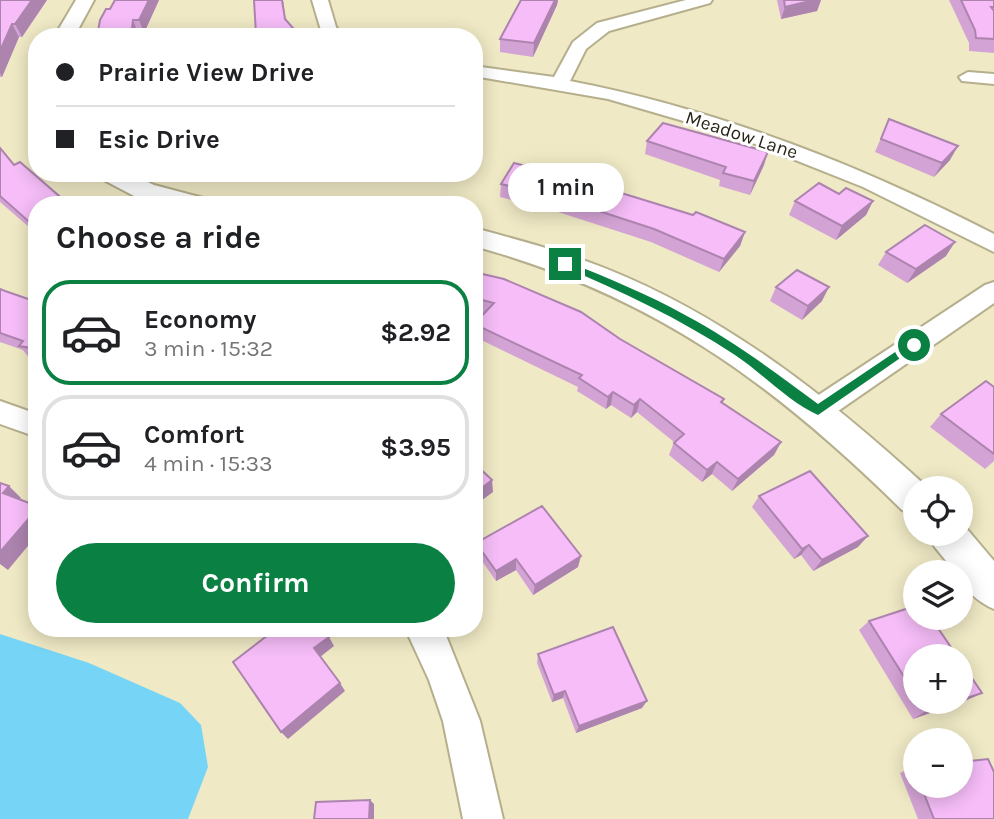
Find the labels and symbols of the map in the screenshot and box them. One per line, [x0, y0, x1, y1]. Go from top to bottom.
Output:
street label: Meadow Lane [683, 106, 801, 163]
callout: 1 min [507, 162, 623, 212]
route end [549, 248, 581, 280]
route start [898, 329, 930, 361]

